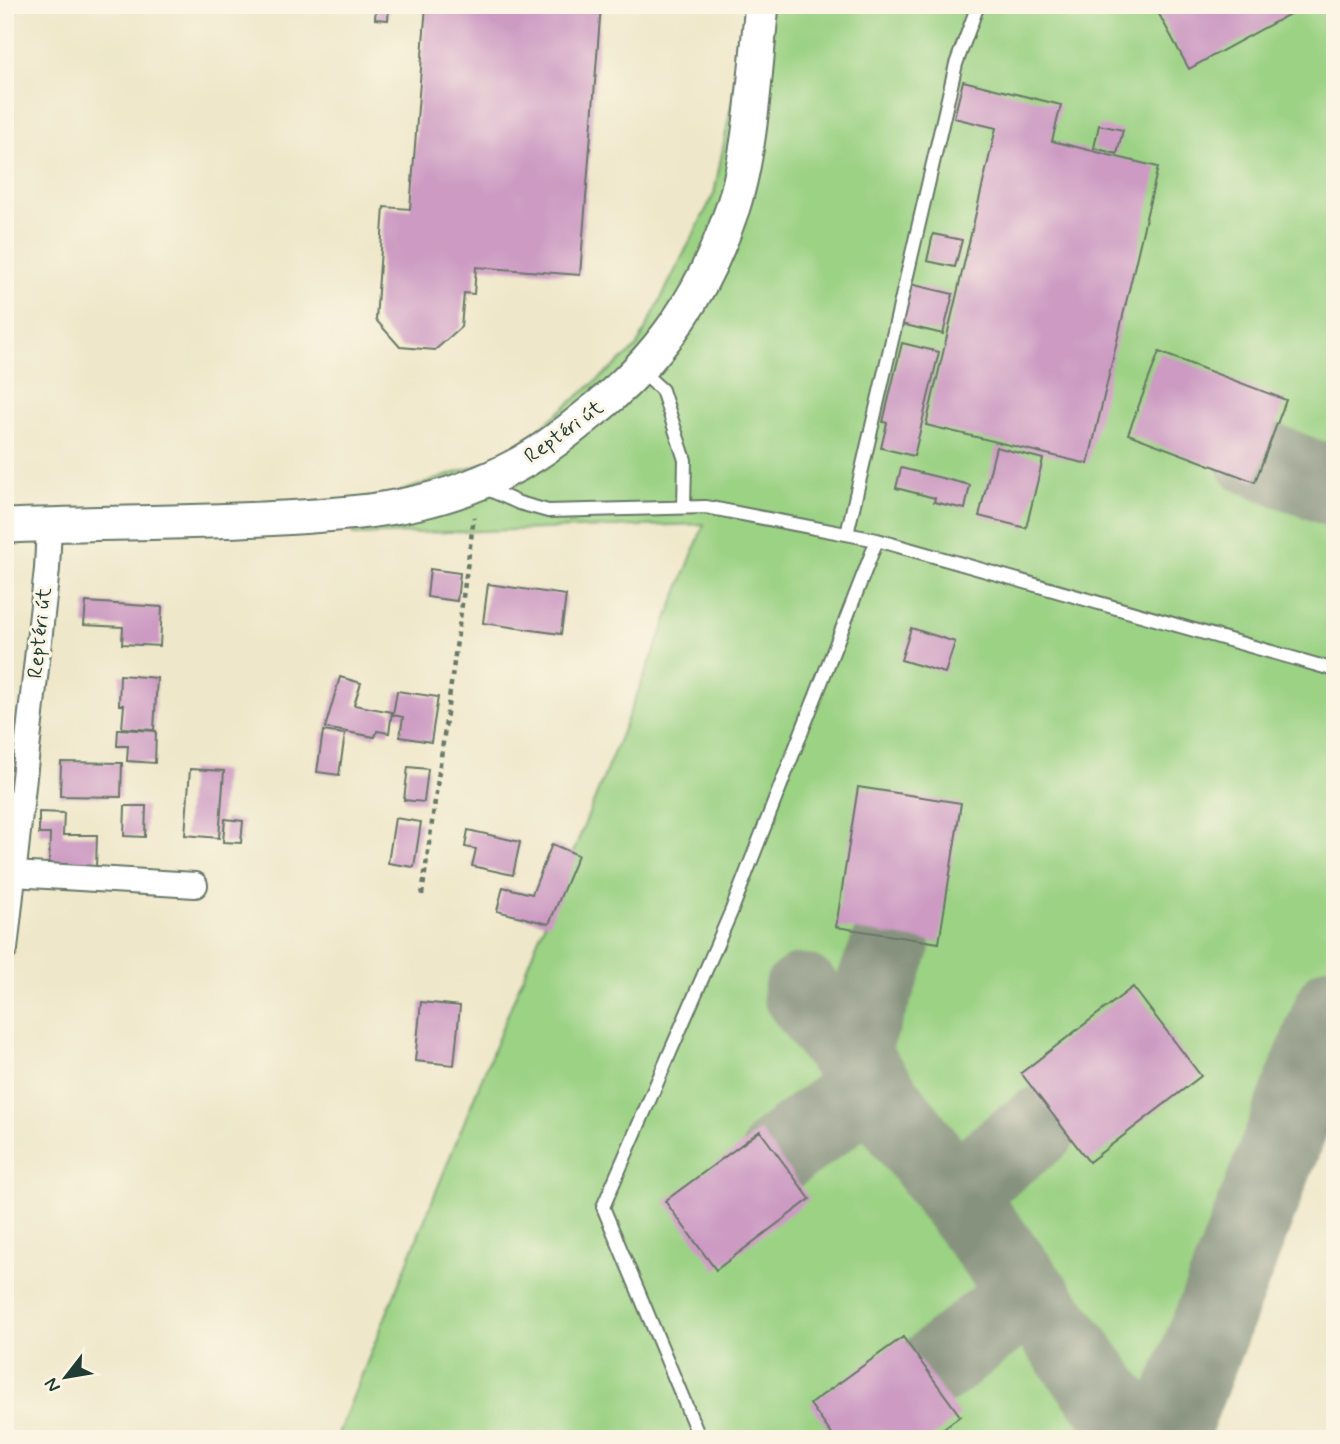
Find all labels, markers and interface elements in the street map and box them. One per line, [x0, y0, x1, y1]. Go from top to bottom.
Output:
street label: Reptéri út [519, 393, 610, 470]
street label: Reptéri út [21, 585, 59, 680]
north arrow [32, 1342, 102, 1412]
text: N [39, 1373, 67, 1397]

